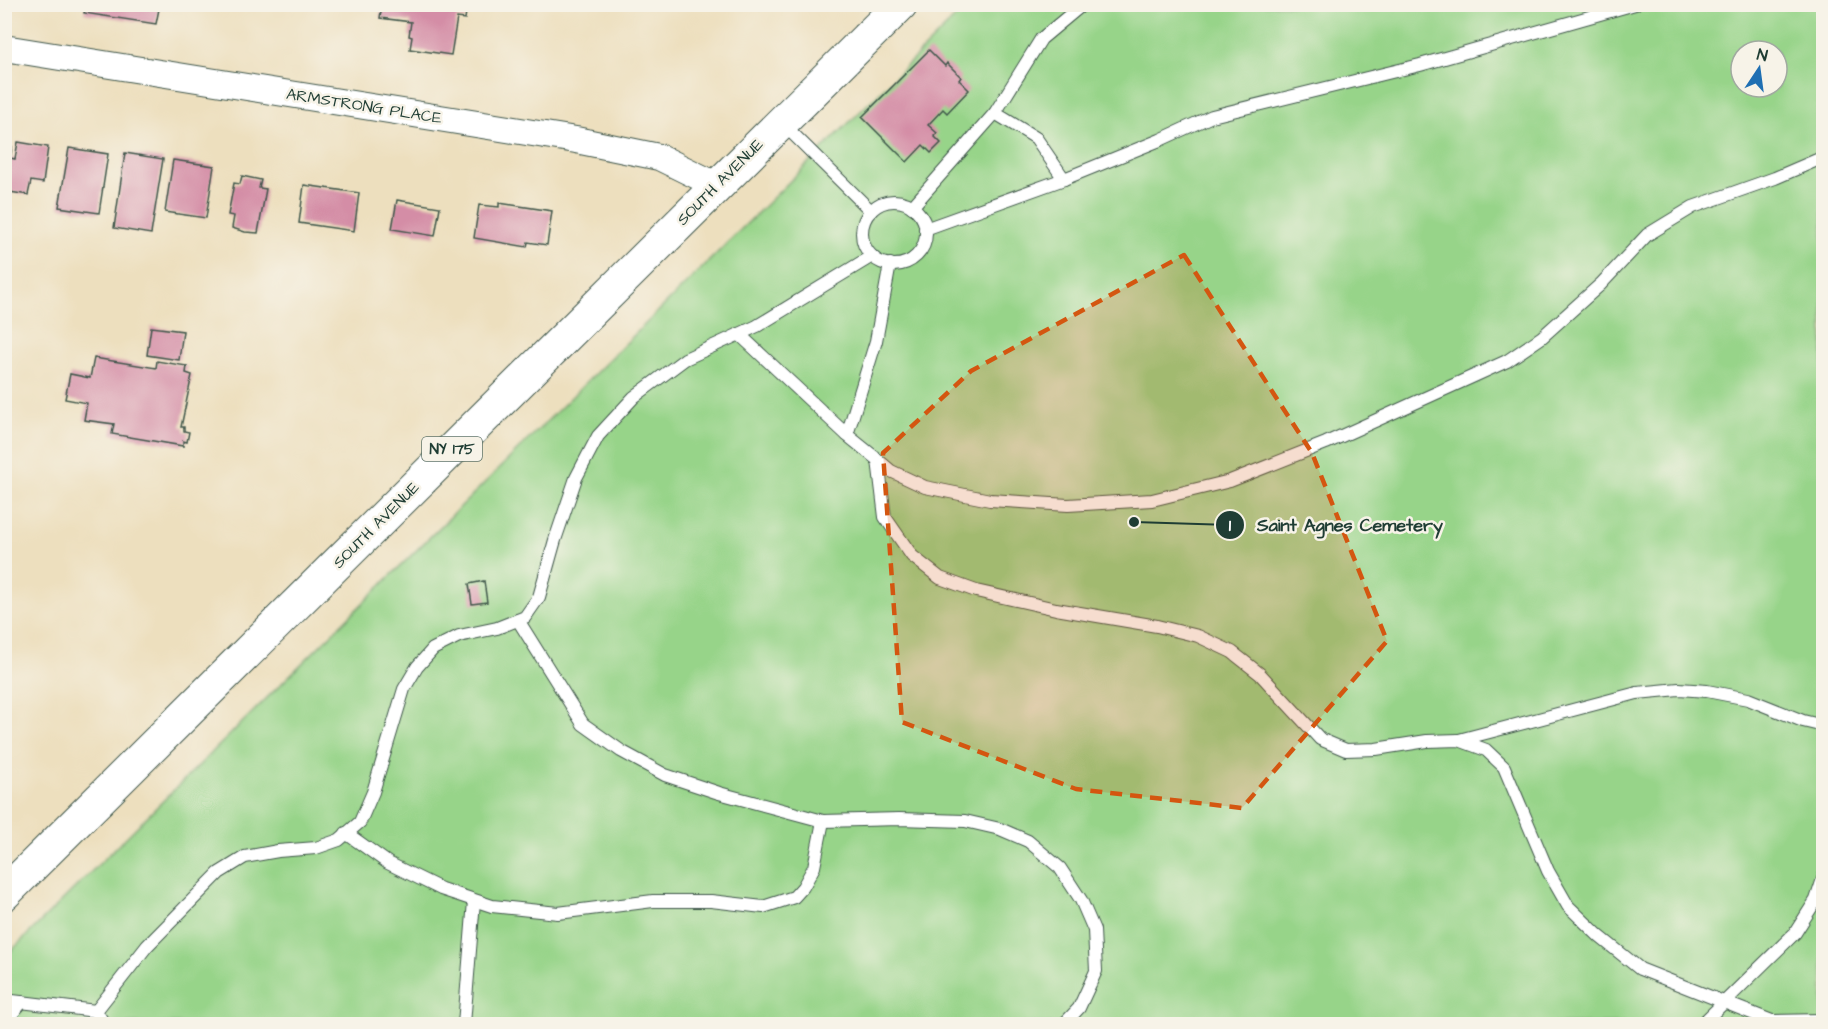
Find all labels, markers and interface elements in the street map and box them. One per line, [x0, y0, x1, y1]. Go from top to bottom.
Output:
north arrow [1729, 39, 1789, 99]
text: N [1755, 44, 1770, 67]
street label: ARMSTRONG PLACE [285, 83, 444, 129]
street label: SOUTH AVENUE [672, 133, 769, 230]
road number: NY 175 [422, 437, 482, 461]
street label: SOUTH AVENUE [328, 476, 425, 573]
callout: Saint Agnes Cemetery [1215, 507, 1455, 543]
text: 1 [1229, 513, 1232, 538]
text: Saint Agnes Cemetery [1256, 513, 1443, 539]

